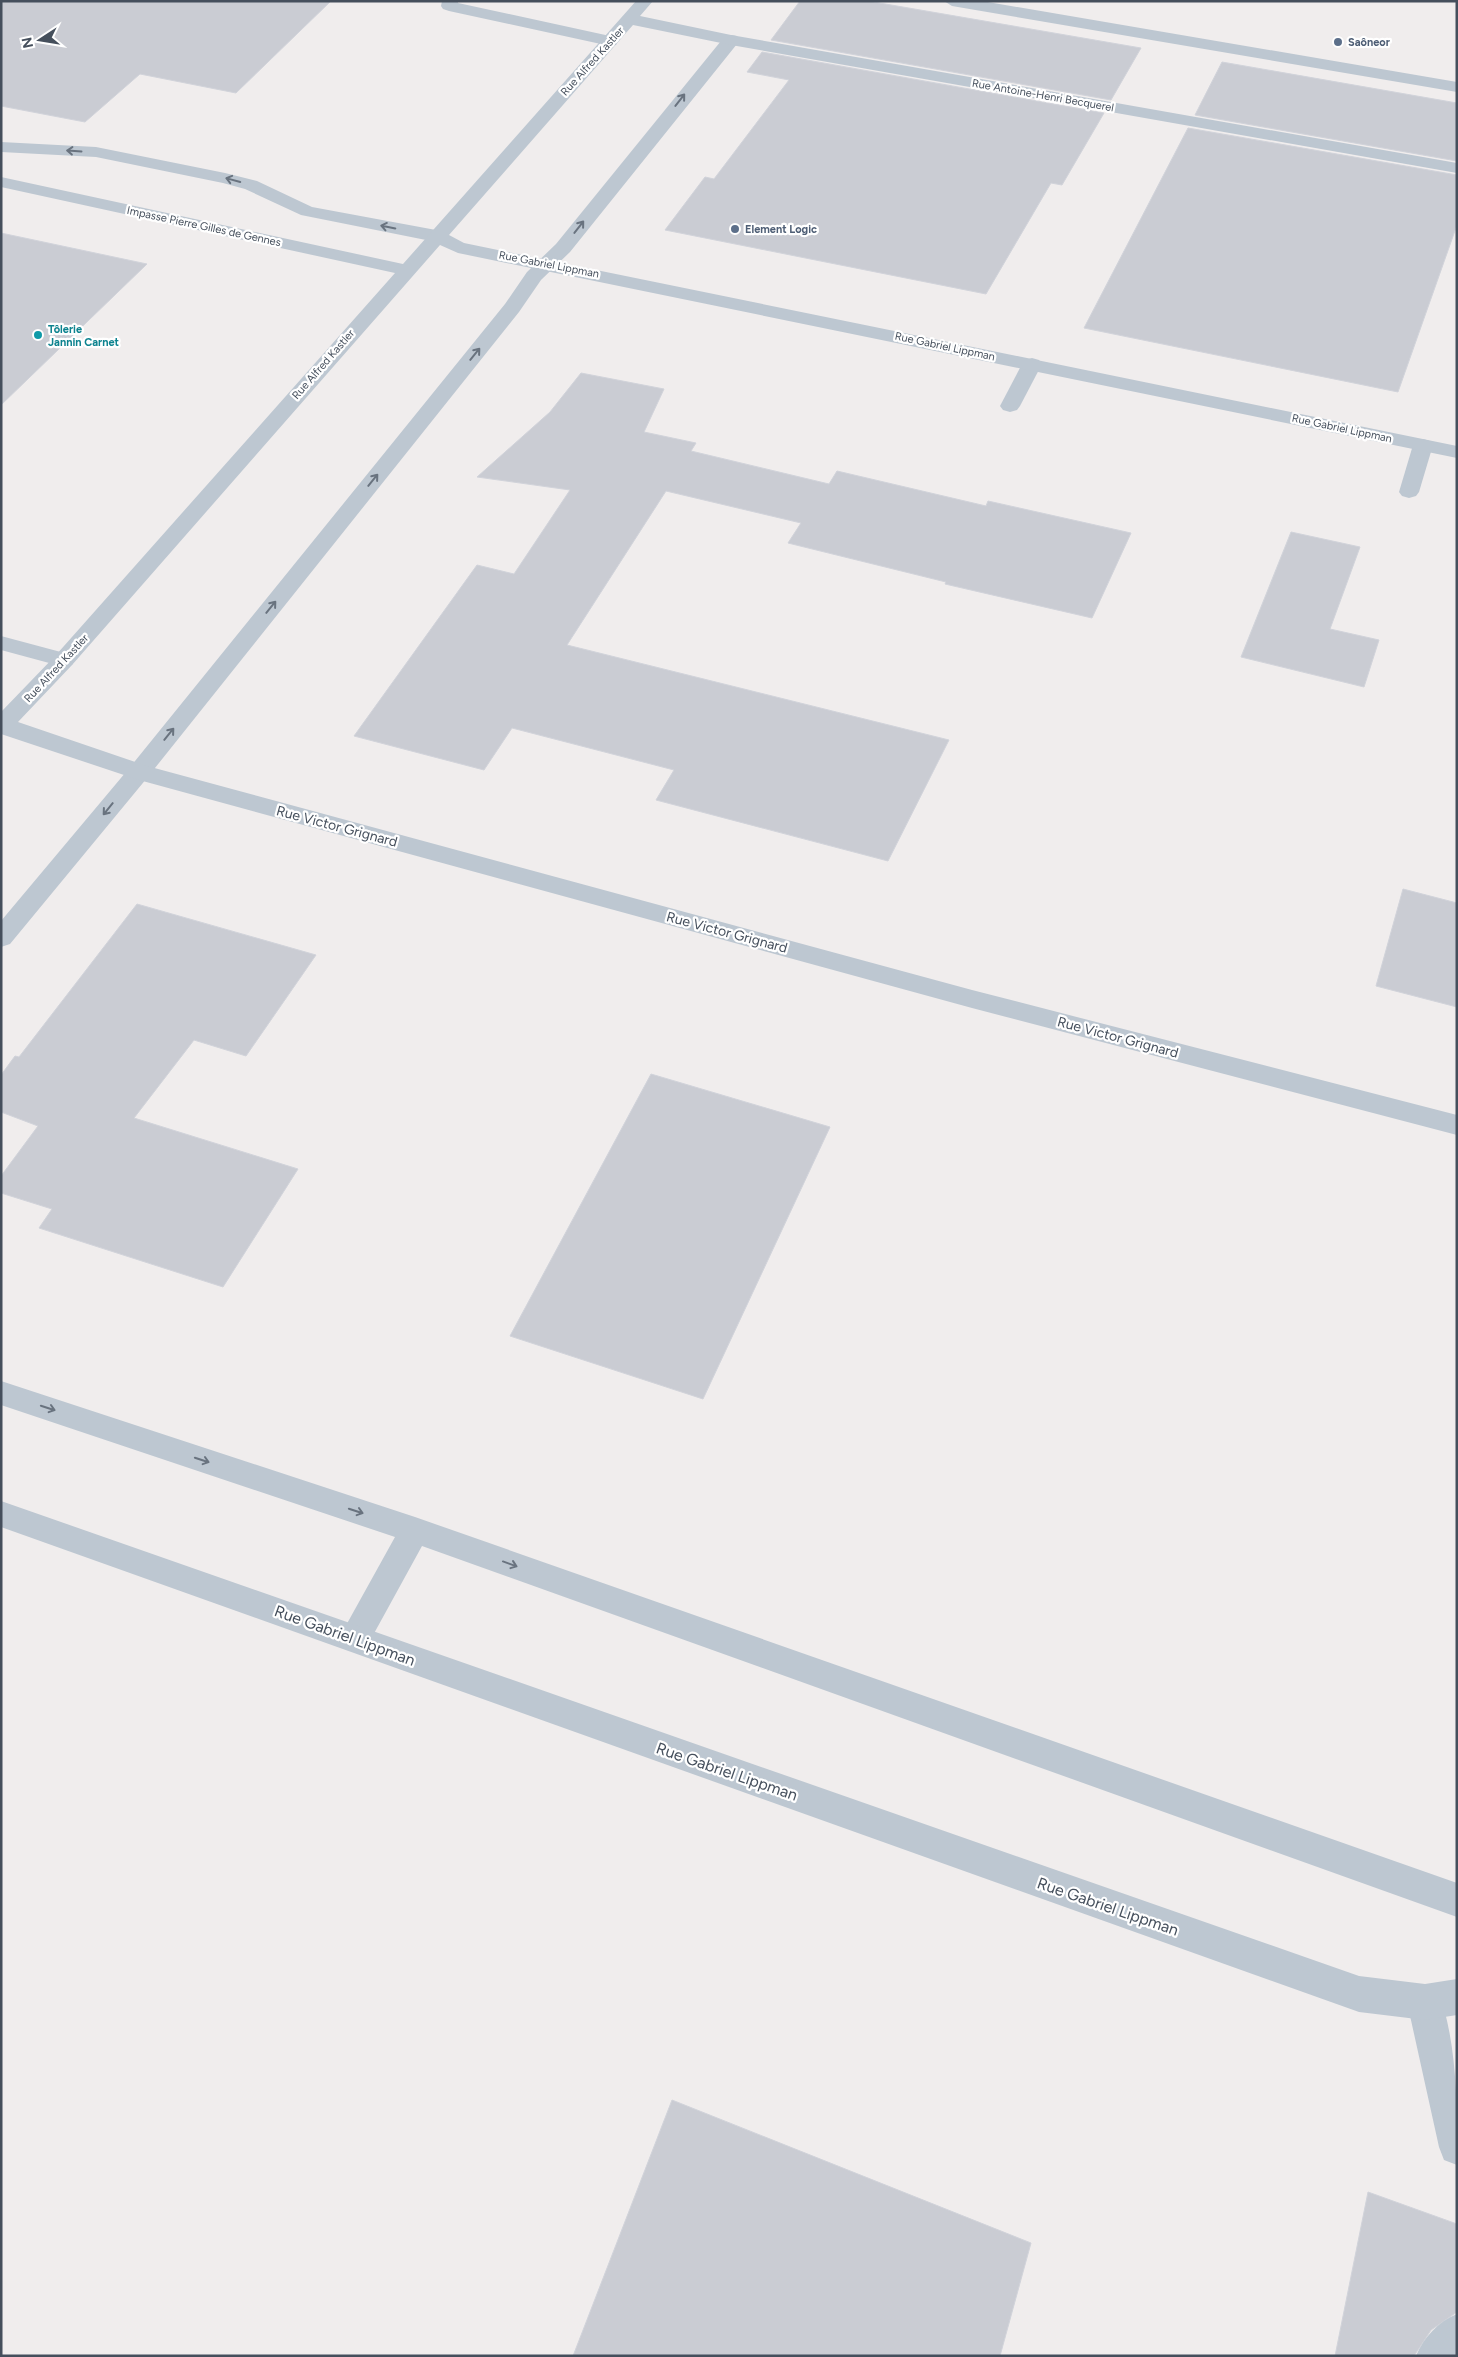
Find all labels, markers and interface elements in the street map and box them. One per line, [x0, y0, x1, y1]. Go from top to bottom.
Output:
north arrow [15, 15, 65, 65]
street label: Rue Alfred Kastler [558, 24, 627, 98]
text: N [18, 36, 37, 50]
marker: Saôneor [1332, 36, 1344, 48]
place label: Saôneor [1348, 36, 1391, 49]
street label: Rue Antoine-Henri Becquerel [971, 77, 1115, 114]
one-way arrow [675, 94, 686, 107]
one-way arrow [66, 146, 82, 156]
one-way arrow [226, 175, 242, 184]
street label: Impasse Pierre Gilles de Gennes [126, 204, 282, 249]
one-way arrow [574, 221, 585, 234]
one-way arrow [380, 222, 396, 231]
marker: Element Logic [729, 223, 741, 235]
place label: Element Logic [745, 223, 817, 236]
street label: Rue Gabriel Lippman [498, 248, 600, 281]
place label: Tôlerie Jannin Carnet [48, 323, 120, 349]
street label: Rue Alfred Kastler [290, 327, 357, 402]
marker: Tôlerie Jannin Carnet [32, 329, 44, 341]
street label: Rue Gabriel Lippman [894, 330, 996, 363]
one-way arrow [469, 348, 480, 361]
street label: Rue Gabriel Lippman [1291, 412, 1393, 445]
one-way arrow [367, 474, 378, 487]
one-way arrow [266, 601, 277, 614]
street label: Rue Alfred Kastler [22, 631, 91, 705]
one-way arrow [164, 727, 175, 740]
one-way arrow [102, 802, 113, 815]
street label: Rue Victor Grignard [275, 802, 399, 851]
street label: Rue Victor Grignard [665, 908, 789, 957]
street label: Rue Victor Grignard [1056, 1013, 1180, 1062]
one-way arrow [39, 1404, 55, 1414]
one-way arrow [193, 1455, 209, 1465]
one-way arrow [348, 1506, 364, 1516]
one-way arrow [501, 1560, 517, 1569]
street label: Rue Gabriel Lippman [272, 1601, 418, 1670]
street label: Rue Gabriel Lippman [654, 1738, 800, 1805]
street label: Rue Gabriel Lippman [1035, 1873, 1181, 1940]

